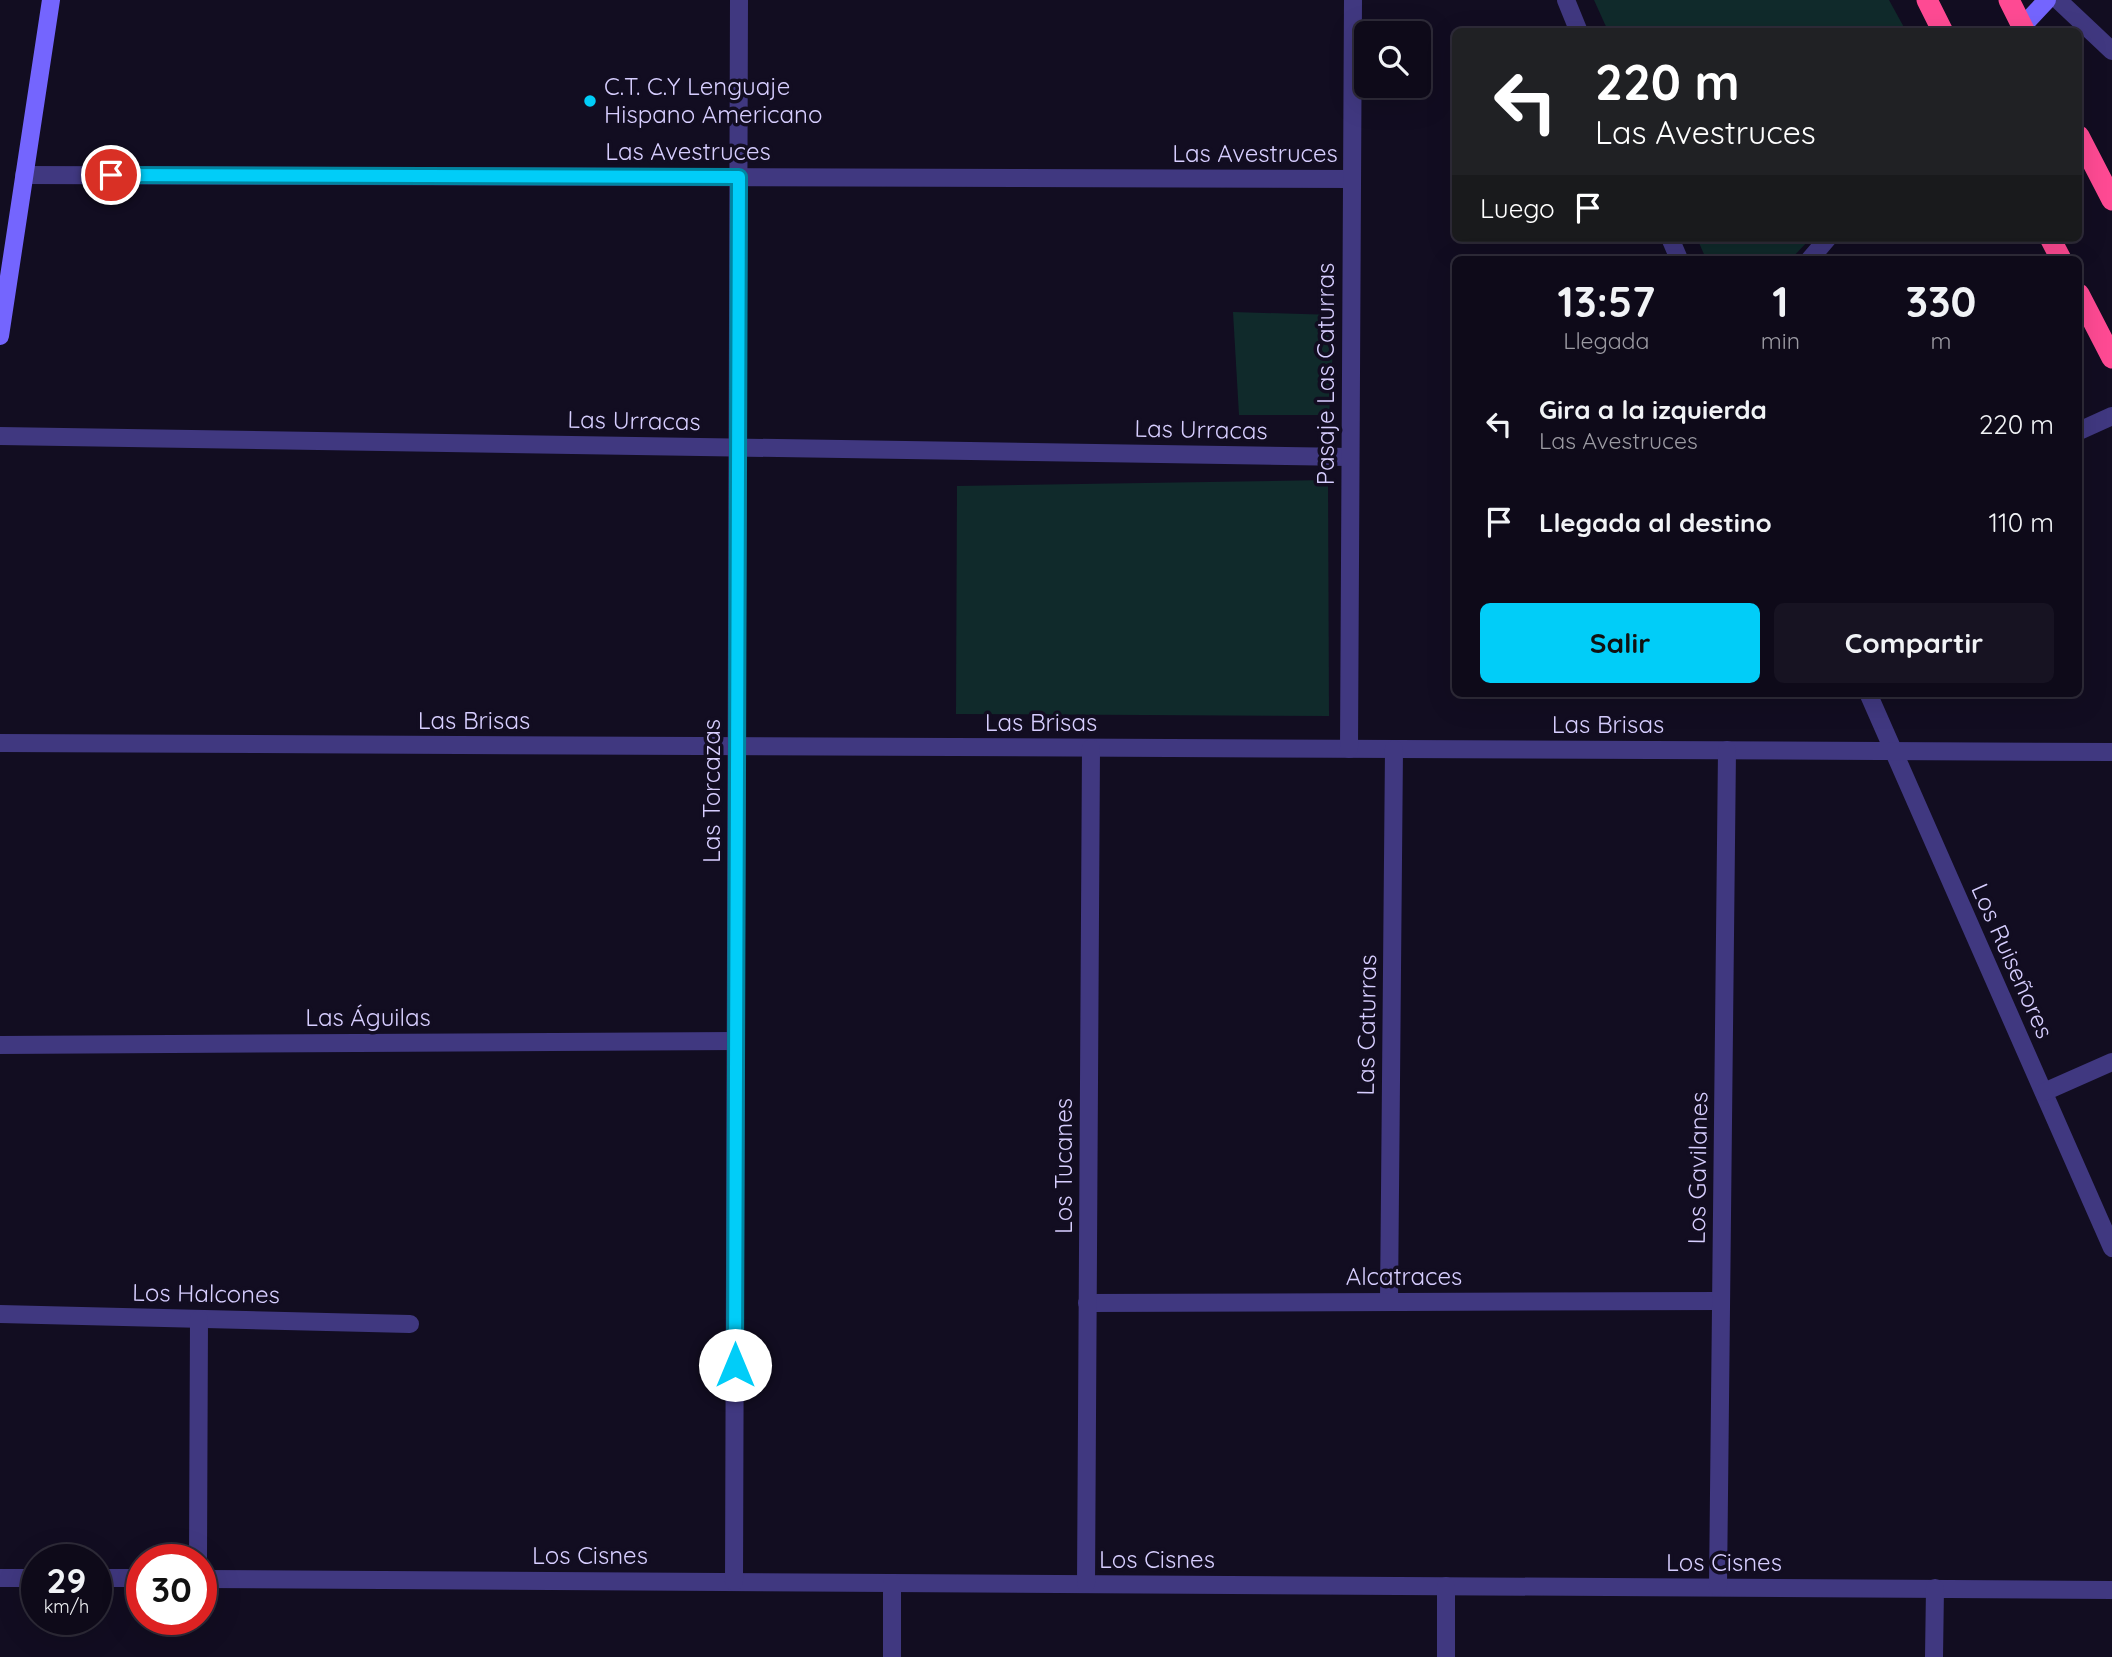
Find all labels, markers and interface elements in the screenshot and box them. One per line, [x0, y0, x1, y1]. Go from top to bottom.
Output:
map controls [1354, 21, 1431, 98]
button: search [1354, 21, 1431, 98]
text: 220 m [1595, 51, 1740, 112]
icon: left [1480, 56, 1571, 147]
place label: C.T. C.Y Lenguaje Hispano Americano [604, 71, 822, 129]
marker: C.T. C.Y Lenguaje Hispano Americano [582, 93, 598, 109]
text: Las Avestruces [1595, 112, 1816, 152]
street label: Las Avestruces [605, 136, 771, 166]
street label: Las Avestruces [1172, 138, 1338, 168]
pin [81, 145, 141, 205]
icon: arrive [92, 156, 130, 194]
icon: arrive [1569, 189, 1607, 227]
text: Luego [1480, 192, 1555, 225]
street label: Pasaje Las Caturras [1310, 263, 1340, 485]
text: 13:57 [1558, 275, 1655, 328]
text: 1 [1772, 275, 1789, 328]
text: 330 [1906, 275, 1976, 328]
text: Llegada [1563, 326, 1649, 355]
text: min [1761, 326, 1800, 355]
text: m [1930, 326, 1951, 355]
text: Gira a la izquierda [1539, 393, 1767, 426]
street label: Las Urracas [567, 404, 701, 436]
icon: left [1480, 405, 1518, 443]
text: 220 m [1979, 408, 2054, 441]
street label: Las Urracas [1134, 413, 1268, 445]
text: Las Avestruces [1539, 426, 1698, 455]
icon: arrive [1480, 503, 1518, 541]
text: Llegada al destino [1539, 506, 1772, 539]
text: 110 m [1988, 506, 2054, 539]
button: Salir [1480, 603, 1760, 683]
button: Compartir [1774, 603, 2054, 683]
street label: Las Brisas [418, 705, 530, 735]
street label: Las Brisas [985, 707, 1097, 737]
street label: Las Brisas [1552, 709, 1664, 739]
street label: Las Torcazas [696, 719, 726, 863]
street label: Los Ruiseñores [1965, 878, 2060, 1043]
street label: Las Caturras [1350, 954, 1382, 1096]
street label: Las Águilas [305, 1002, 431, 1032]
street label: Los Gavilanes [1681, 1091, 1713, 1245]
street label: Los Tucanes [1048, 1098, 1078, 1234]
street label: Alcatraces [1346, 1261, 1462, 1291]
street label: Los Halcones [132, 1277, 280, 1309]
position arrow [698, 1328, 772, 1402]
street label: Los Cisnes [532, 1540, 648, 1570]
speed limit sign: 30 [126, 1544, 217, 1635]
street label: Los Cisnes [1099, 1544, 1215, 1574]
street label: Los Cisnes [1666, 1547, 1782, 1577]
text: 29 [47, 1558, 86, 1602]
text: km/h [44, 1595, 89, 1618]

